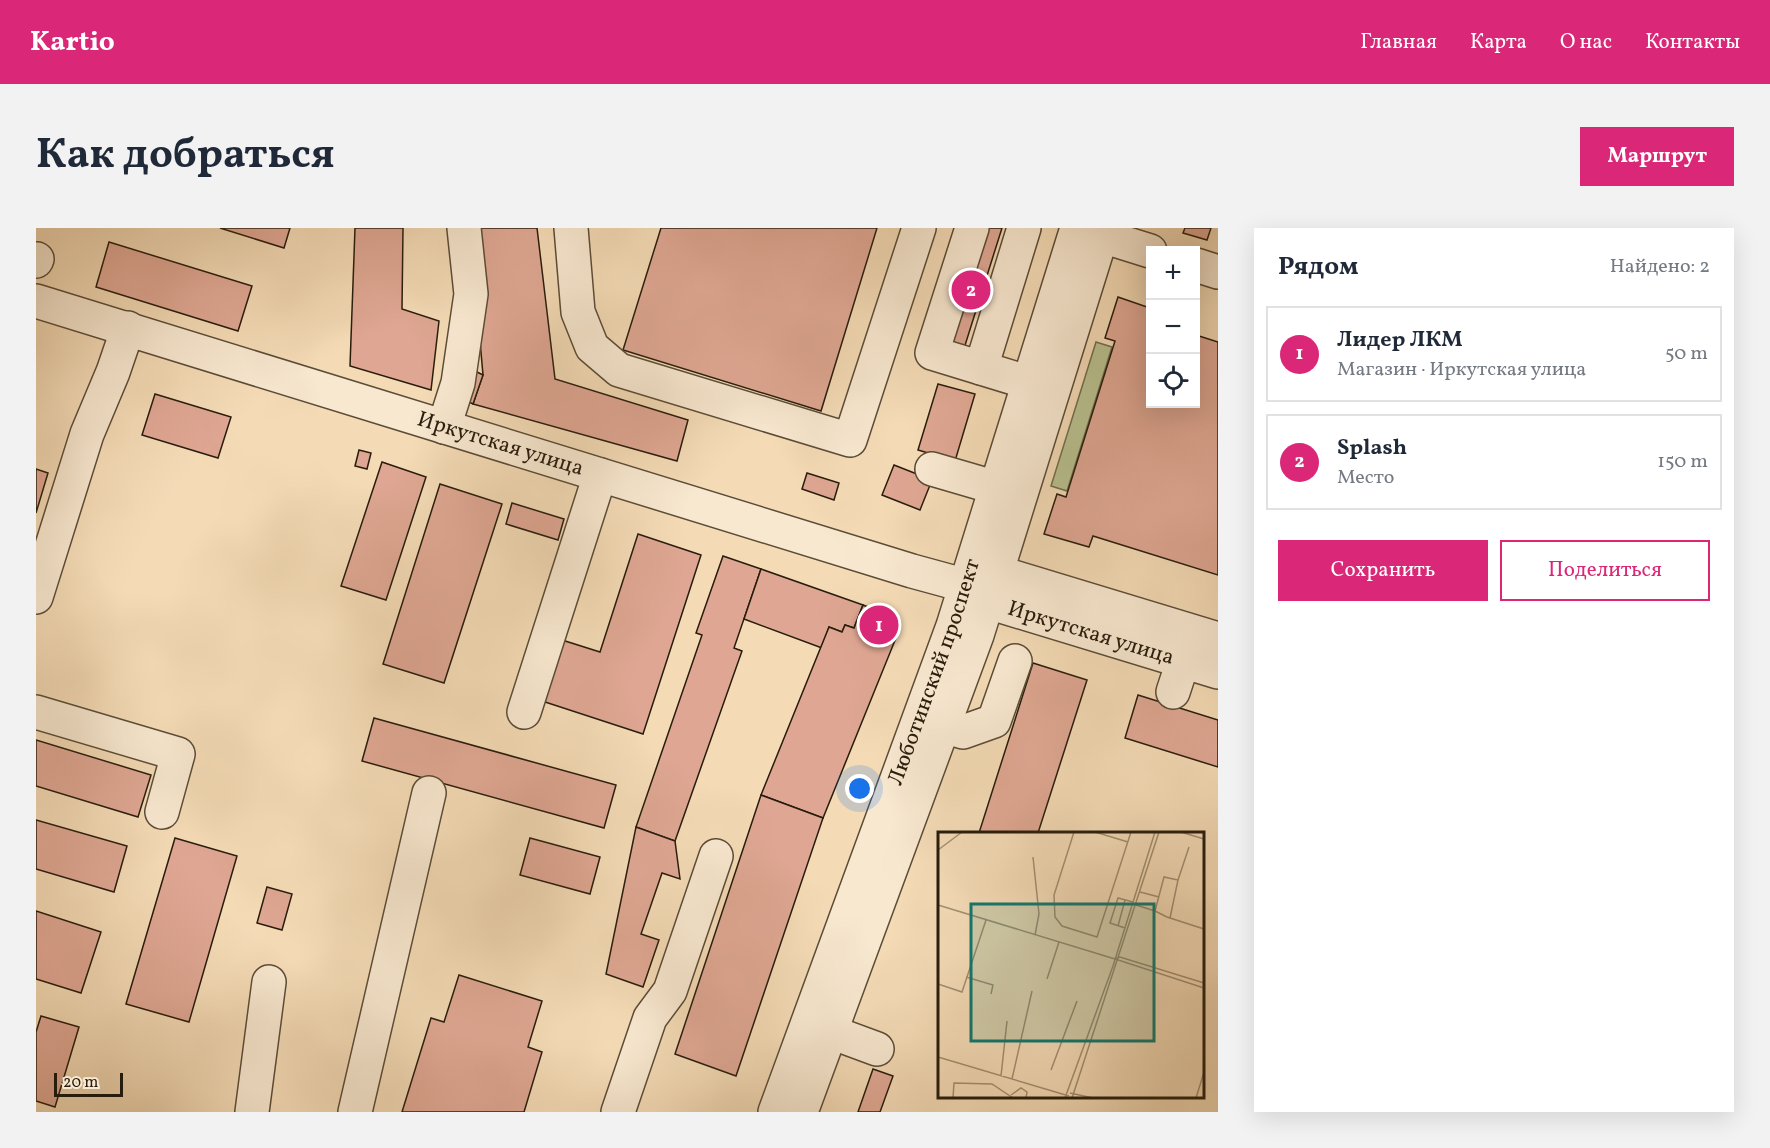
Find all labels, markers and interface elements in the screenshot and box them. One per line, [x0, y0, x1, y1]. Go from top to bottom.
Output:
text: Kartio [30, 23, 115, 62]
text: Главная [1360, 28, 1437, 57]
text: Карта [1470, 28, 1527, 57]
text: О нас [1560, 28, 1612, 57]
text: Контакты [1645, 28, 1740, 57]
text: Как добраться [36, 127, 335, 186]
button: Маршрут [1580, 127, 1734, 186]
map controls [1146, 246, 1200, 408]
button: + [1146, 246, 1200, 300]
text: Рядом [1278, 249, 1358, 285]
text: Найдено: 2 [1610, 253, 1710, 281]
pin: 2 [952, 268, 990, 312]
button: − [1146, 300, 1200, 354]
text: Лидер ЛКМ [1337, 325, 1463, 356]
text: 1 [1295, 340, 1304, 368]
text: 50 m [1665, 340, 1708, 368]
button: locate [1146, 354, 1200, 408]
text: Магазин · Иркутская улица [1337, 356, 1586, 384]
street label: Иркутская улица [413, 404, 588, 484]
text: Splash [1337, 433, 1407, 464]
text: 2 [1294, 448, 1305, 476]
text: 150 m [1657, 448, 1708, 476]
text: Место [1337, 464, 1394, 492]
button: Сохранить [1278, 540, 1488, 601]
button: Поделиться [1500, 540, 1710, 601]
street label: Люботинский проспект [880, 555, 989, 790]
street label: Иркутская улица [1004, 593, 1178, 673]
pin: 1 [860, 602, 898, 648]
your location [845, 774, 874, 803]
inset map [938, 832, 1203, 1097]
scale bar [54, 1070, 123, 1098]
text: 20 m [63, 1072, 98, 1094]

